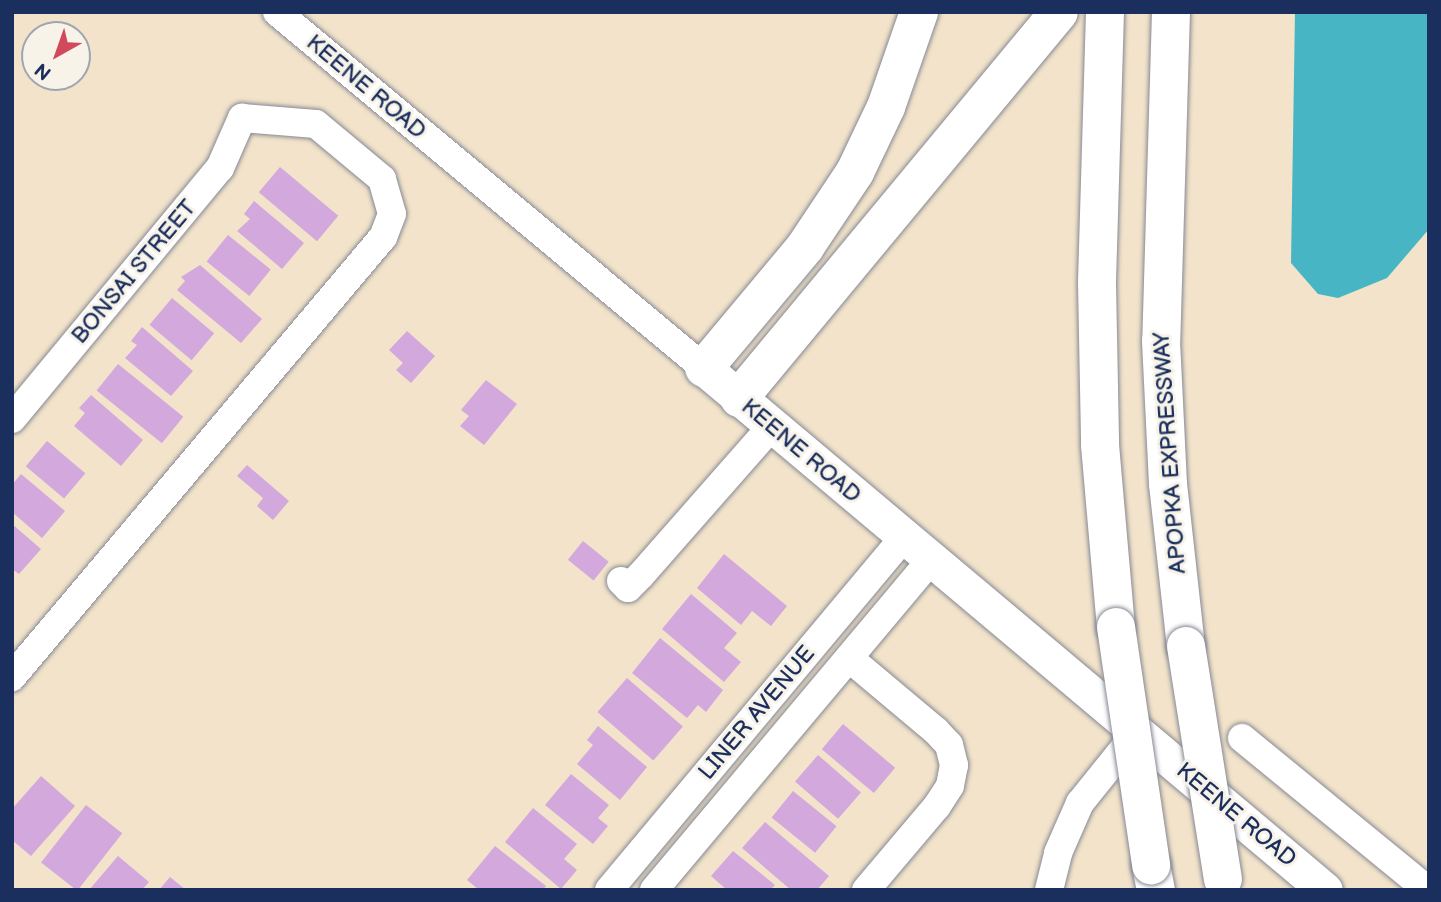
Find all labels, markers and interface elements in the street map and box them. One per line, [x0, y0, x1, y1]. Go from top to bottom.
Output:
north arrow [21, 21, 91, 91]
street label: KEENE ROAD [301, 29, 431, 145]
text: N [31, 58, 56, 84]
street label: BONSAI STREET [66, 194, 202, 350]
street label: APOPKA EXPRESSWAY [1148, 331, 1192, 575]
street label: KEENE ROAD [736, 393, 866, 509]
street label: LINER AVENUE [693, 640, 821, 786]
street label: KEENE ROAD [1171, 757, 1301, 873]

